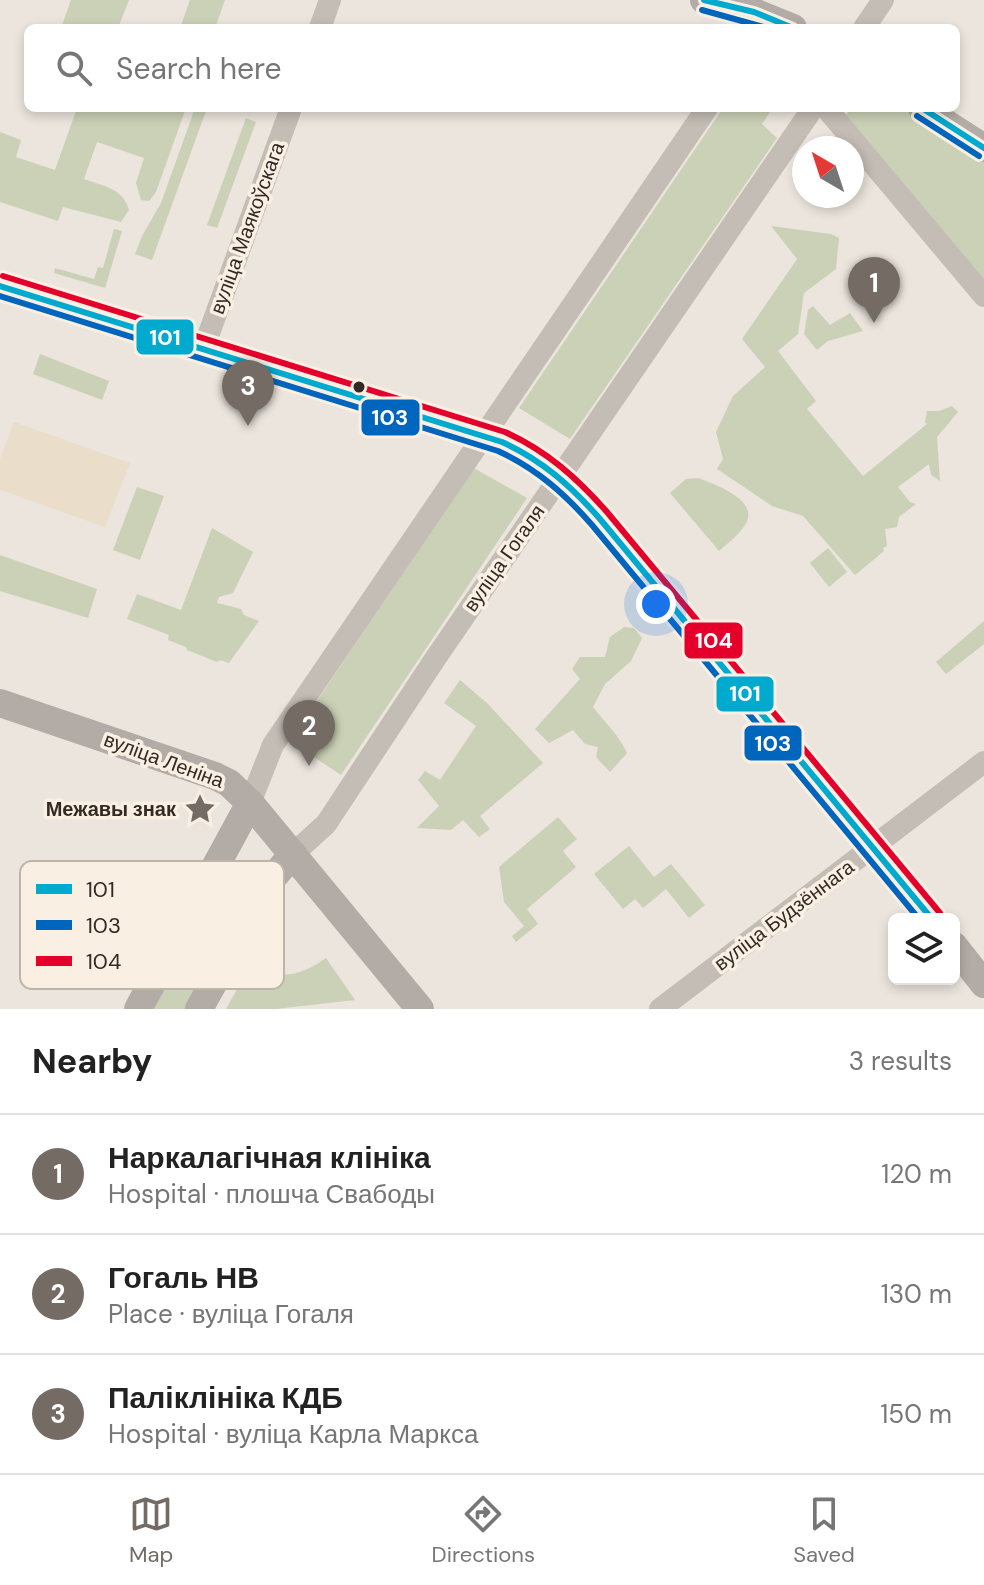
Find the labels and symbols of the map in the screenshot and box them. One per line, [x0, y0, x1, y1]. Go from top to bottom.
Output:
north arrow [792, 136, 864, 208]
street label: вуліца Маякоўскага [204, 138, 290, 317]
pin: 1 [848, 257, 900, 323]
line badge: 101 [135, 318, 195, 356]
text: 101 [149, 323, 181, 352]
pin: 3 [222, 360, 274, 426]
unlabelled marker [351, 379, 367, 395]
line badge: 103 [360, 398, 421, 437]
text: 103 [372, 403, 408, 432]
street label: вуліца Гогаля [458, 499, 550, 617]
your location [636, 584, 676, 624]
line badge: 104 [683, 621, 744, 660]
text: 104 [695, 626, 733, 655]
line badge: 101 [715, 675, 775, 713]
text: 101 [729, 679, 761, 708]
pin: 2 [283, 700, 335, 766]
line badge: 103 [743, 724, 803, 762]
street label: вуліца Леніна [101, 726, 228, 794]
text: 103 [755, 729, 791, 758]
place icon: Межавы знак [183, 792, 217, 826]
place label: Межавы знак [46, 796, 177, 822]
street label: вуліца Будзённага [709, 853, 860, 976]
legend [20, 861, 284, 989]
text: 101 [86, 875, 115, 904]
text: 103 [86, 911, 121, 940]
text: 104 [86, 947, 121, 976]

